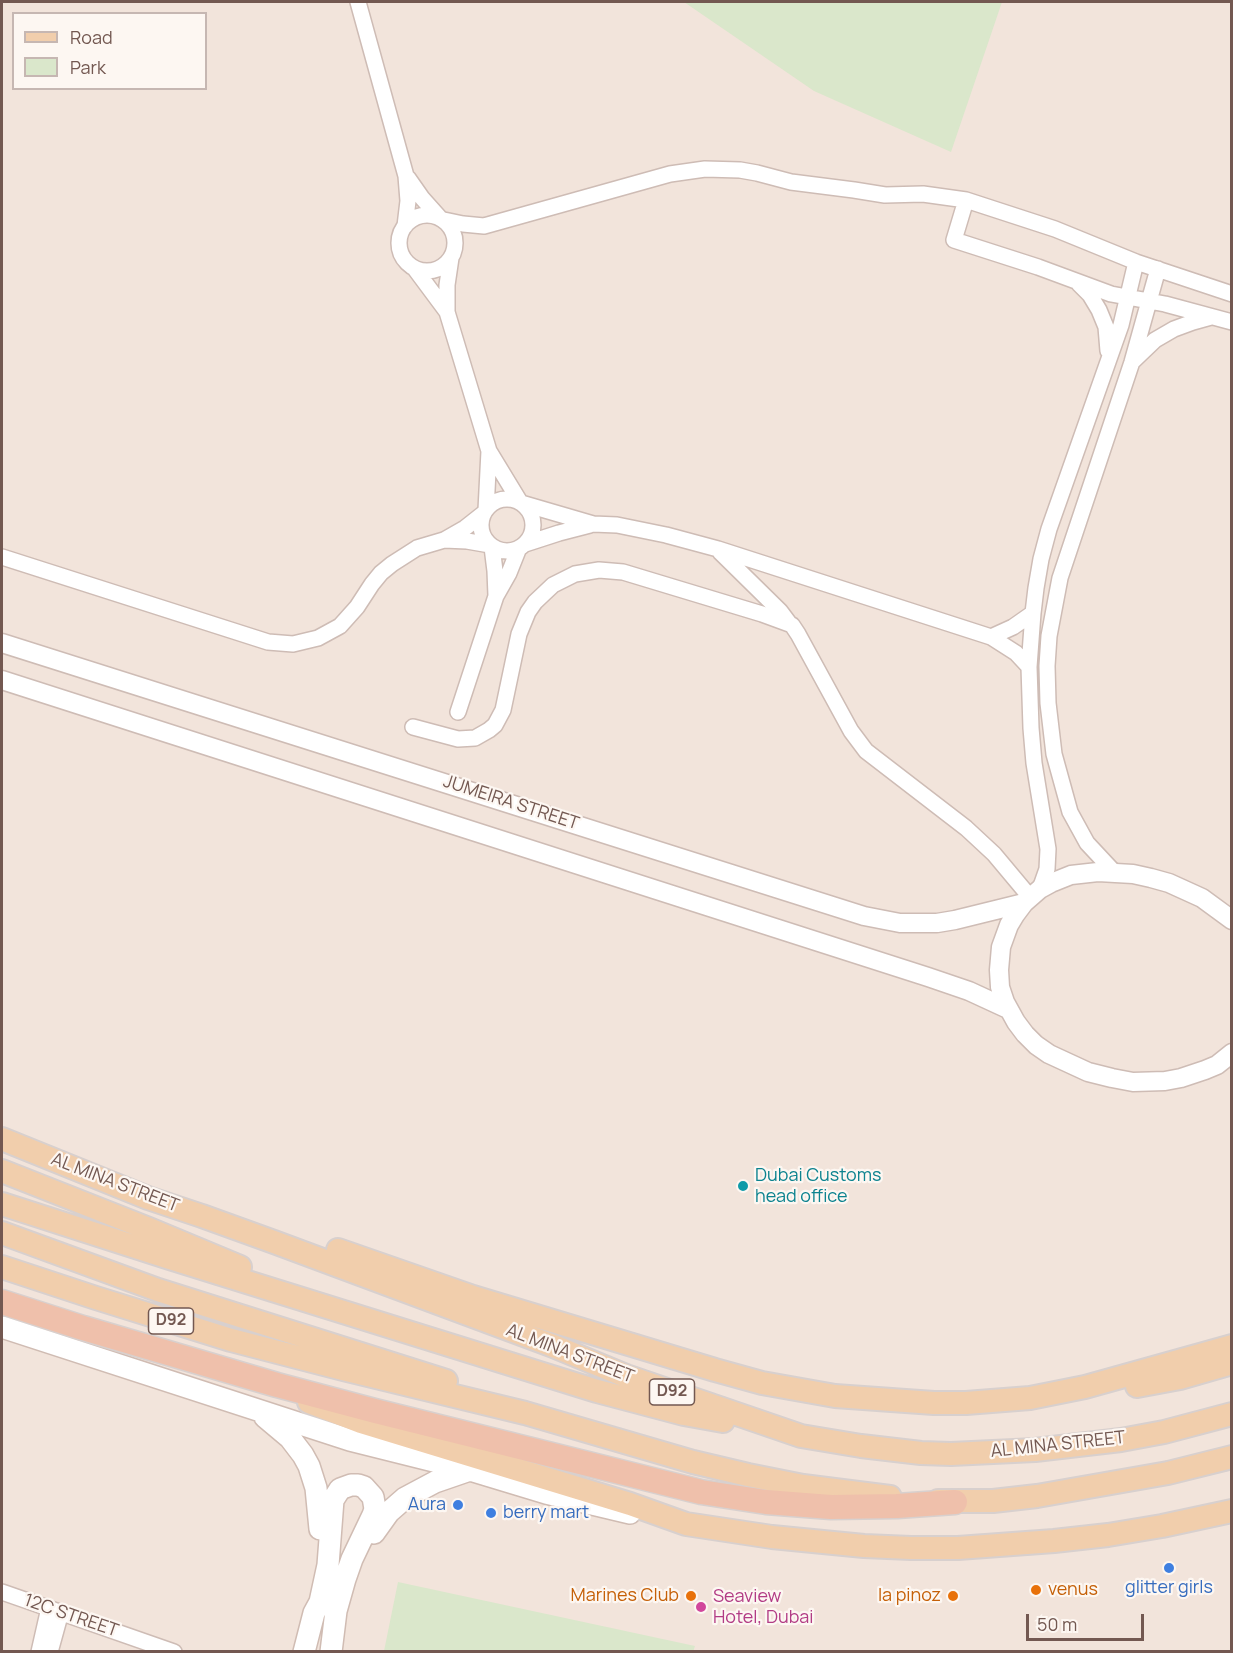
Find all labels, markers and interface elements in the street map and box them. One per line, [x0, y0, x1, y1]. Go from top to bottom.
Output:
legend [12, 12, 207, 90]
text: Road [70, 25, 113, 49]
text: Park [70, 55, 106, 79]
street label: JUMEIRA STREET [440, 771, 582, 835]
street label: AL MINA STREET [48, 1149, 182, 1217]
place label: Dubai Customs head office [755, 1165, 881, 1208]
marker: Dubai Customs head office [736, 1179, 750, 1193]
road number: D92 [148, 1308, 194, 1334]
street label: AL MINA STREET [503, 1320, 637, 1388]
road number: D92 [650, 1379, 694, 1405]
street label: AL MINA STREET [990, 1427, 1126, 1463]
place label: Aura [408, 1494, 446, 1516]
marker: Aura [451, 1498, 465, 1512]
place label: berry mart [503, 1502, 589, 1524]
marker: berry mart [484, 1506, 498, 1520]
marker: glitter girls [1162, 1561, 1176, 1575]
place label: glitter girls [1125, 1577, 1213, 1599]
place label: venus [1048, 1579, 1098, 1601]
marker: venus [1029, 1583, 1043, 1597]
place label: Marines Club [571, 1585, 679, 1607]
place label: la pinoz [878, 1585, 941, 1607]
place label: Seaview Hotel, Dubai [713, 1586, 814, 1628]
marker: Marines Club [684, 1589, 698, 1603]
marker: la pinoz [946, 1589, 960, 1603]
street label: 12C STREET [21, 1590, 121, 1642]
marker: Seaview Hotel, Dubai [694, 1600, 708, 1614]
scale bar [1029, 1602, 1148, 1640]
text: 50 m [1037, 1612, 1077, 1636]

